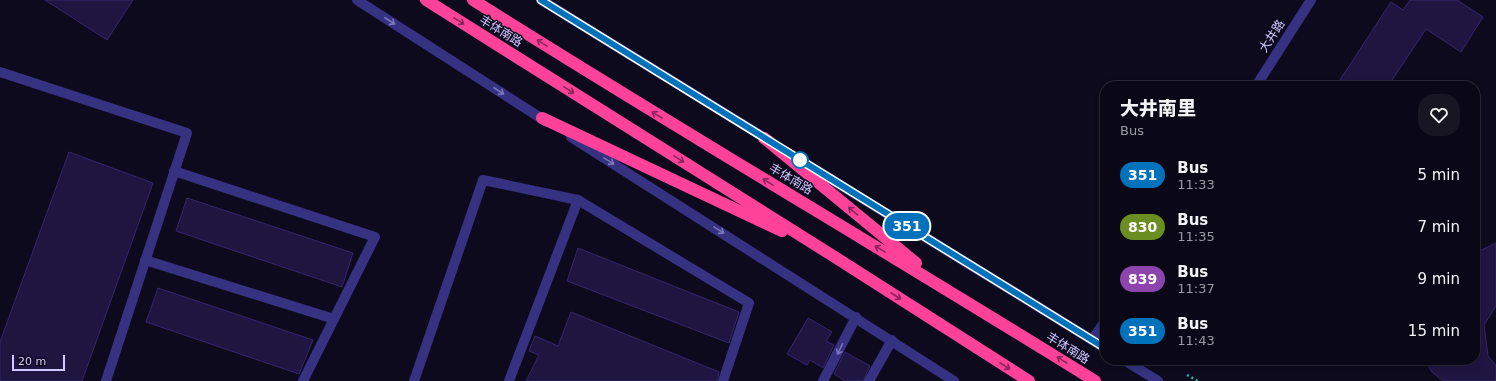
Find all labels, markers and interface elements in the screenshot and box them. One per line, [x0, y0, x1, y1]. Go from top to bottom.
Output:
street label: 丰体南路 [477, 12, 525, 50]
one-way arrow [384, 17, 395, 25]
one-way arrow [453, 17, 465, 25]
street label: 大井路 [1256, 17, 1288, 55]
one-way arrow [536, 39, 548, 47]
one-way arrow [563, 86, 574, 94]
one-way arrow [493, 87, 504, 95]
button: heart [1418, 94, 1460, 136]
text: 大井南里 [1120, 97, 1196, 119]
one-way arrow [651, 110, 663, 118]
text: Bus [1120, 123, 1144, 138]
unlabelled marker [791, 151, 809, 169]
one-way arrow [673, 155, 684, 163]
one-way arrow [603, 157, 615, 165]
text: Bus [1177, 159, 1208, 177]
street label: 丰体南路 [767, 161, 815, 197]
text: 5 min [1417, 166, 1460, 184]
text: 351 [1128, 167, 1157, 183]
one-way arrow [762, 177, 774, 185]
text: 11:33 [1177, 177, 1215, 192]
one-way arrow [847, 207, 858, 216]
text: Bus [1177, 211, 1208, 229]
line badge: 351 [884, 213, 930, 239]
text: 351 [892, 218, 922, 234]
text: 7 min [1417, 218, 1460, 236]
text: 830 [1128, 219, 1157, 235]
one-way arrow [713, 227, 725, 235]
text: 11:35 [1177, 229, 1215, 244]
one-way arrow [874, 244, 886, 252]
text: Bus [1177, 263, 1208, 281]
text: 9 min [1417, 270, 1460, 288]
text: 839 [1128, 271, 1157, 287]
text: 11:37 [1177, 281, 1215, 296]
one-way arrow [890, 292, 902, 300]
text: Bus [1177, 315, 1208, 333]
text: 15 min [1408, 322, 1460, 340]
text: 351 [1128, 323, 1157, 339]
street label: 丰体南路 [1044, 329, 1092, 367]
text: 11:43 [1177, 333, 1215, 348]
one-way arrow [836, 343, 843, 355]
scale bar [12, 353, 65, 372]
text: 20 m [18, 355, 46, 368]
one-way arrow [1056, 356, 1068, 364]
one-way arrow [999, 362, 1010, 370]

